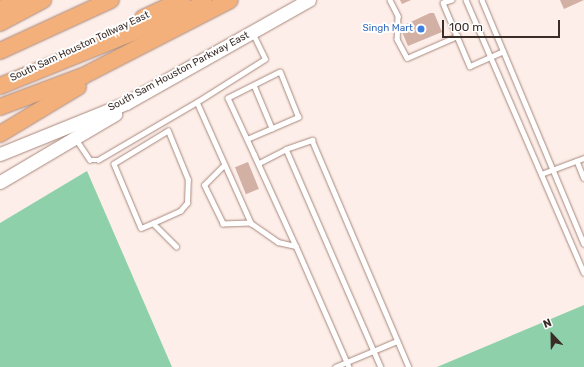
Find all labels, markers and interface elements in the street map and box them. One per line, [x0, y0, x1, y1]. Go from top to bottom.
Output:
street label: South Sam Houston Tollway East [8, 9, 152, 85]
scale bar [444, 12, 562, 38]
text: 100 m [449, 20, 483, 34]
place label: Singh Mart [363, 23, 413, 35]
marker: Singh Mart [416, 24, 426, 34]
street label: South Sam Houston Parkway East [106, 30, 252, 114]
north arrow [532, 315, 572, 355]
text: N [541, 316, 553, 331]

